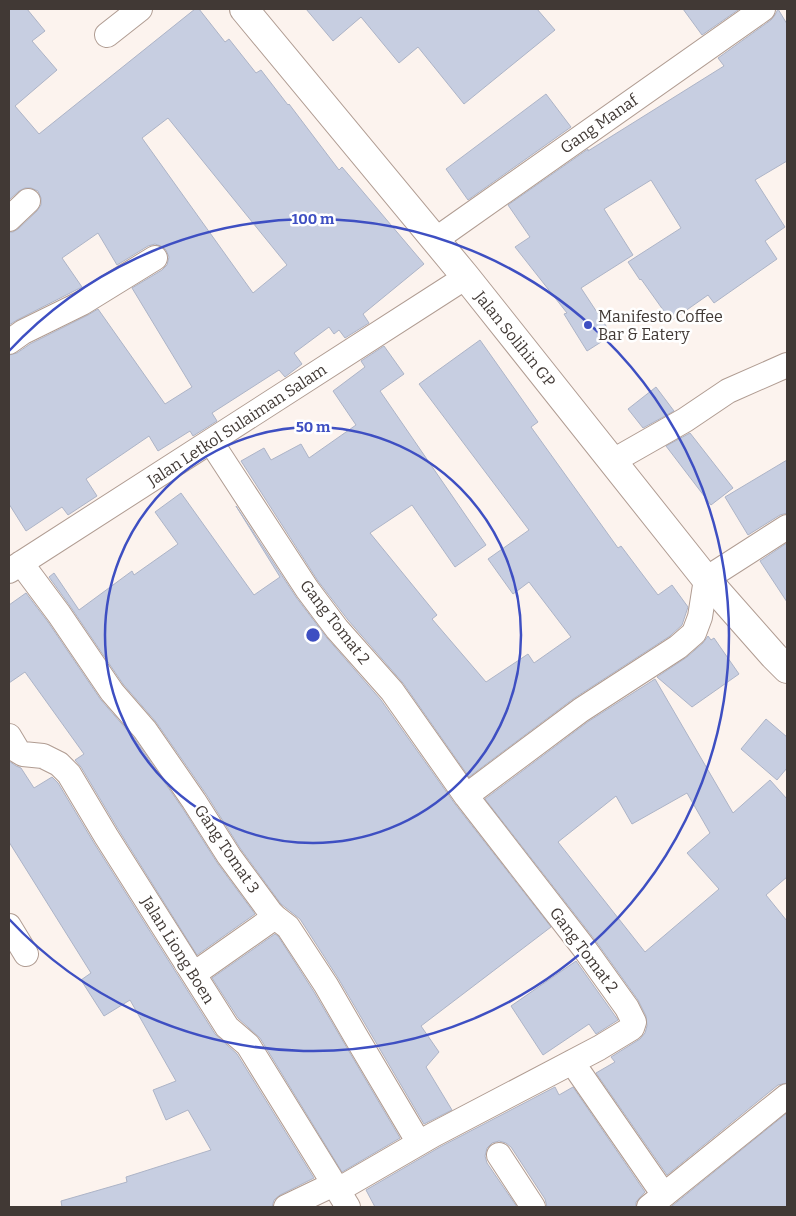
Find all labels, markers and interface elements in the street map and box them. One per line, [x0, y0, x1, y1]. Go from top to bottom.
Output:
street label: Gang Manaf [557, 90, 642, 158]
text: 100 m [292, 210, 335, 228]
street label: Jalan Solihin GP [470, 287, 559, 391]
place label: Manifesto Coffee Bar & Eatery [598, 307, 723, 344]
marker: Manifesto Coffee Bar & Eatery [582, 319, 594, 331]
street label: Jalan Letkol Sulaiman Salam [143, 360, 330, 491]
text: 50 m [296, 418, 331, 436]
street label: Gang Tomat 2 [296, 576, 374, 668]
centre of rings [304, 626, 322, 644]
street label: Gang Tomat 3 [190, 801, 264, 897]
street label: Jalan Liong Boen [137, 892, 219, 1007]
street label: Gang Tomat 2 [546, 904, 622, 996]

